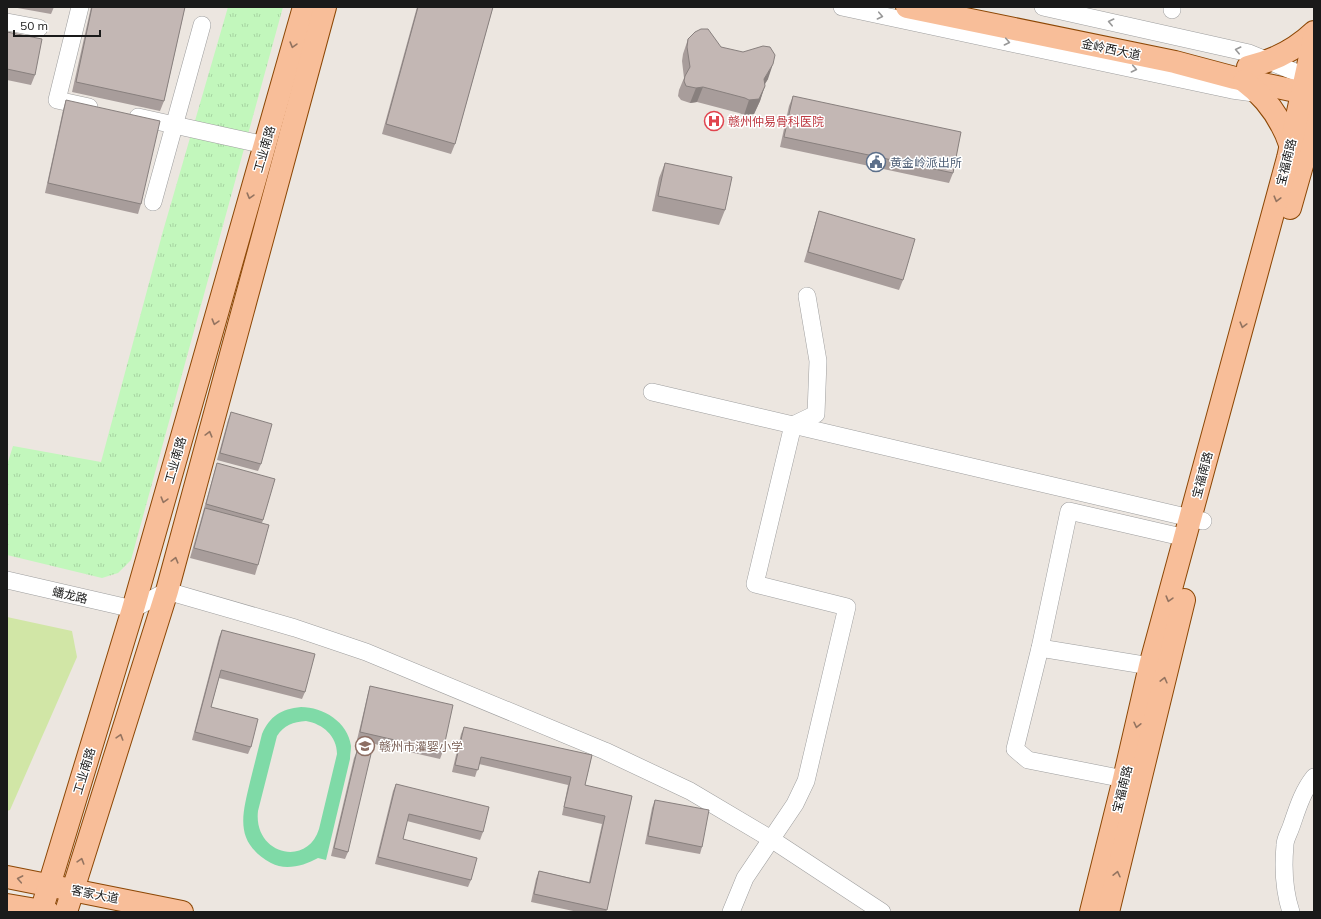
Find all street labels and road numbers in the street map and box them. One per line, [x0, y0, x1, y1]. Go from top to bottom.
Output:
street label: 金岭西大道 [1080, 35, 1142, 63]
street label: 工业南路 [250, 124, 278, 174]
street label: 宝福南路 [1273, 137, 1299, 187]
street label: 工业南路 [161, 435, 189, 485]
street label: 宝福南路 [1189, 450, 1215, 500]
street label: 蟠龙路 [51, 584, 89, 606]
street label: 工业南路 [70, 746, 98, 796]
street label: 宝福南路 [1109, 764, 1135, 814]
street label: 客家大道 [70, 882, 120, 906]

